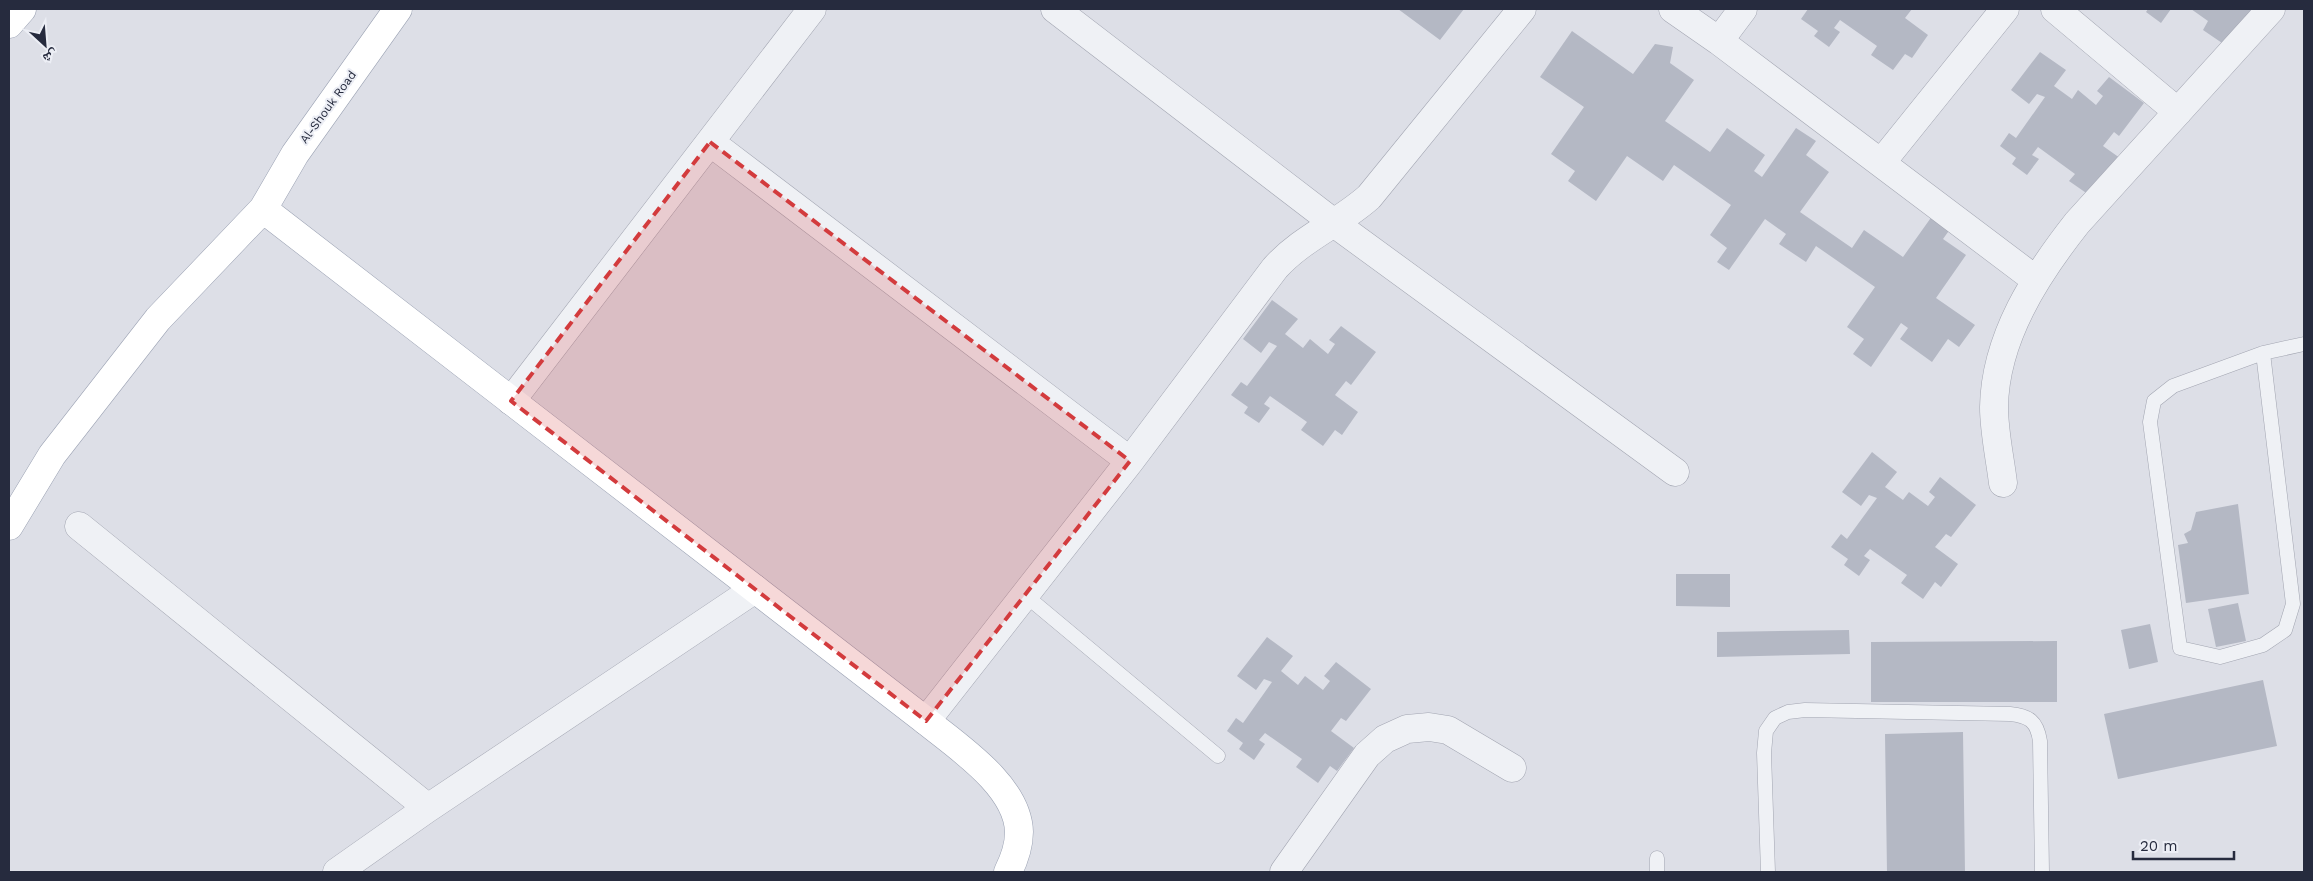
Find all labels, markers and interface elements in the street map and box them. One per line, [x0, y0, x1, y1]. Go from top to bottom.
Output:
north arrow [20, 20, 70, 70]
text: ش [40, 45, 61, 67]
street label: Al-Shouk Road [297, 68, 359, 146]
scale bar [2133, 828, 2234, 860]
text: 20 m [2140, 837, 2178, 855]

